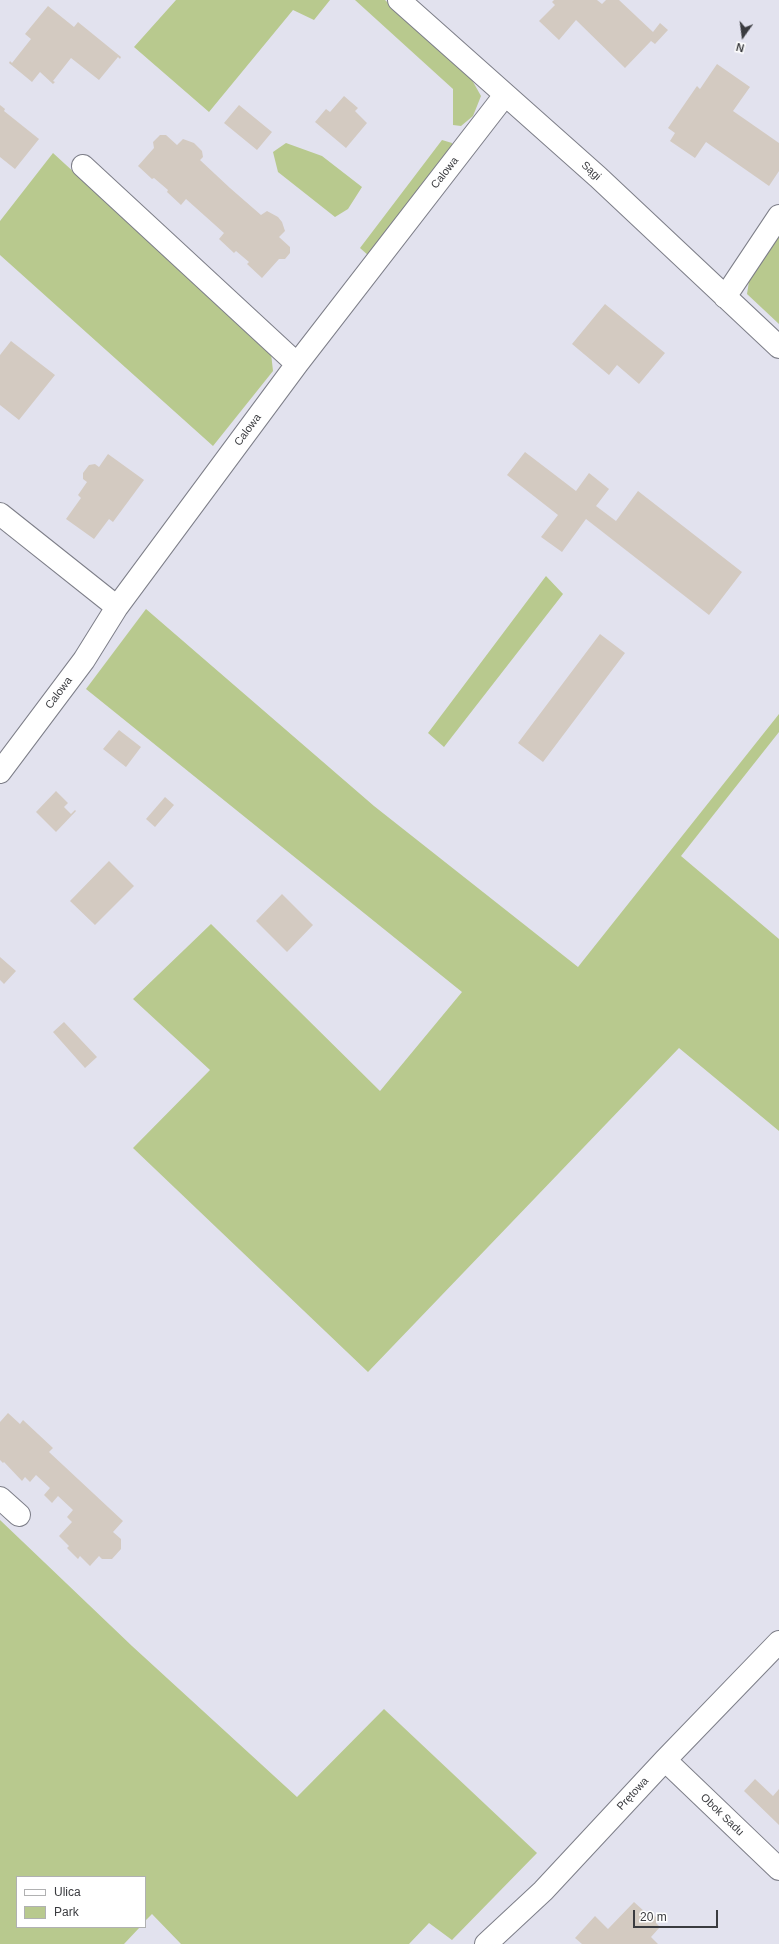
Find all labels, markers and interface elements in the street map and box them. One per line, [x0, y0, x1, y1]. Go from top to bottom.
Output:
north arrow [723, 16, 763, 56]
text: N [735, 41, 745, 54]
street label: Calowa [429, 154, 461, 192]
street label: Sągi [578, 159, 604, 183]
street label: Calowa [232, 411, 264, 449]
street label: Calowa [43, 674, 75, 712]
street label: Prętowa [614, 1775, 652, 1813]
street label: Obok Sadu [698, 1791, 746, 1839]
legend [16, 1876, 146, 1928]
text: Ulica [54, 1885, 81, 1899]
scale bar [635, 1902, 720, 1928]
text: Park [54, 1905, 79, 1919]
text: 20 m [640, 1910, 667, 1924]

